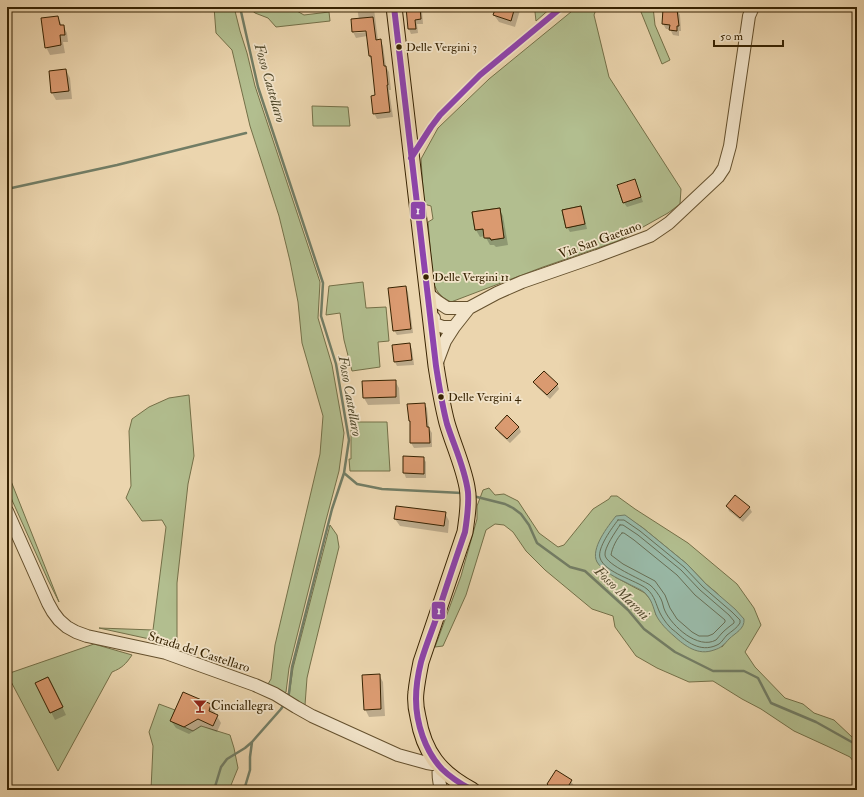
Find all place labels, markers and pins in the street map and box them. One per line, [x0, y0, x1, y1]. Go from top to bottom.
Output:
place label: Delle Vergini 3 [406, 40, 477, 55]
marker: Delle Vergini 3 [394, 42, 404, 52]
place label: Delle Vergini 11 [434, 270, 509, 285]
marker: Delle Vergini 11 [421, 272, 431, 282]
place label: Delle Vergini 4 [448, 390, 521, 405]
marker: Delle Vergini 4 [436, 392, 446, 402]
bar icon: Cinciallegra [192, 698, 208, 714]
place label: Cinciallegra [211, 698, 274, 714]

